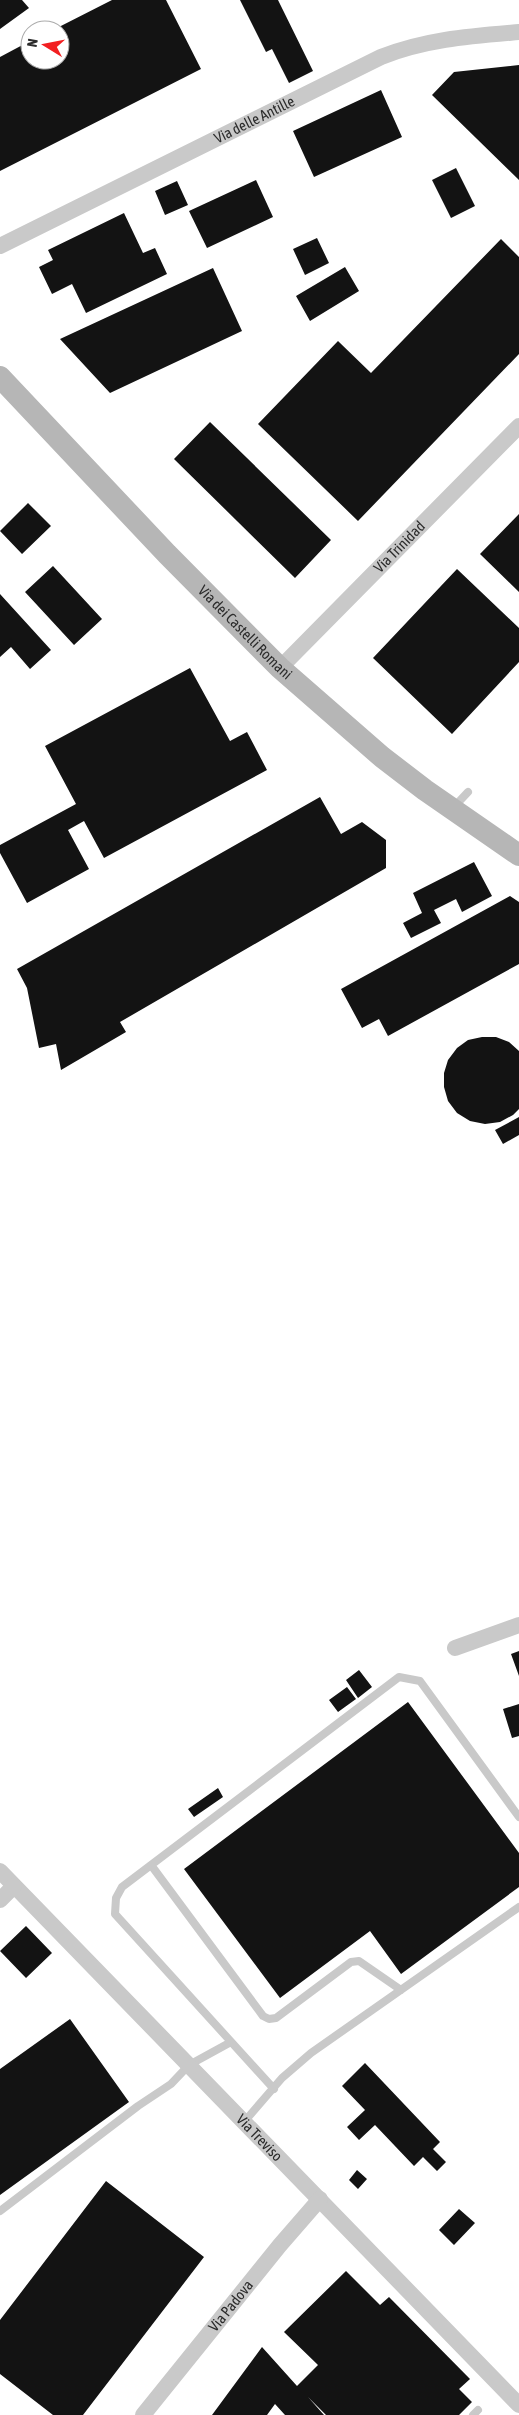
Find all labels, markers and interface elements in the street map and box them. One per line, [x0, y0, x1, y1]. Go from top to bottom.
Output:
north arrow [20, 20, 70, 70]
text: N [24, 37, 41, 48]
street label: Via delle Antille [211, 92, 297, 146]
street label: Via Trinidad [370, 517, 428, 576]
street label: Via dei Castelli Romani [195, 582, 296, 683]
street label: Via Treviso [233, 2110, 286, 2164]
street label: Via Padova [205, 2277, 256, 2335]

